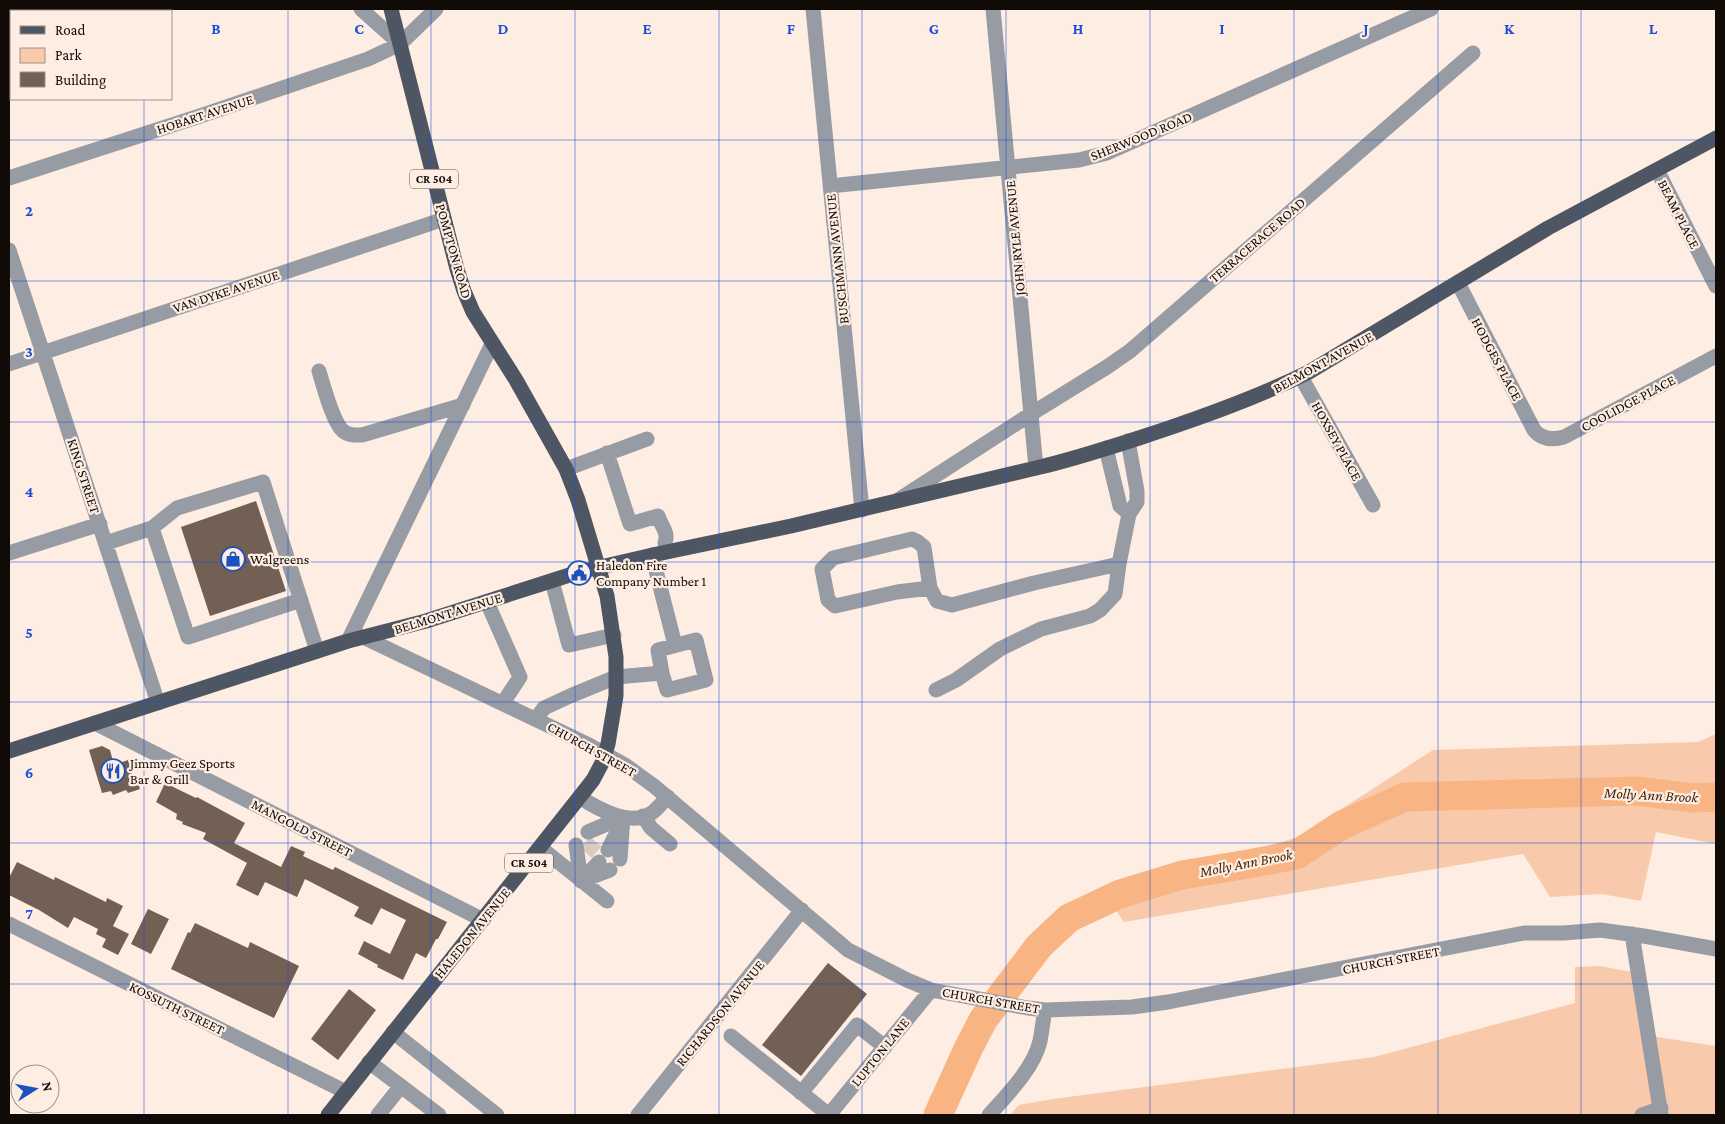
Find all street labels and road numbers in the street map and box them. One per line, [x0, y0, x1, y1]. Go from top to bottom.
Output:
street label: HOBART AVENUE [155, 91, 256, 137]
street label: SHERWOOD ROAD [1088, 108, 1194, 164]
road number: CR 504 [410, 170, 458, 188]
street label: BEAM PLACE [1655, 177, 1703, 251]
street label: JOHN RYLE AVENUE [1002, 179, 1028, 298]
street label: BUSCHMANN AVENUE [822, 193, 852, 325]
street label: TERRACERACE ROAD [1206, 194, 1308, 286]
street label: POMPTON ROAD [433, 202, 475, 300]
street label: VAN DYKE AVENUE [171, 266, 282, 316]
street label: HODGES PLACE [1469, 315, 1526, 403]
street label: BELMONT AVENUE [1270, 328, 1376, 396]
street label: COOLIDGE PLACE [1578, 371, 1678, 435]
street label: HOXSEY PLACE [1309, 399, 1365, 484]
street label: KING STREET [64, 437, 104, 516]
street label: BELMONT AVENUE [392, 589, 504, 637]
street label: CHURCH STREET [545, 718, 639, 780]
street label: MANGOLD STREET [249, 796, 355, 860]
road number: CR 504 [505, 854, 553, 872]
street label: HALEDON AVENUE [431, 884, 514, 981]
street label: CHURCH STREET [1341, 943, 1441, 977]
street label: RICHARDSON AVENUE [672, 957, 768, 1069]
street label: KOSSUTH STREET [127, 978, 227, 1038]
street label: CHURCH STREET [941, 984, 1041, 1017]
street label: LUPTON LANE [848, 1014, 913, 1089]

